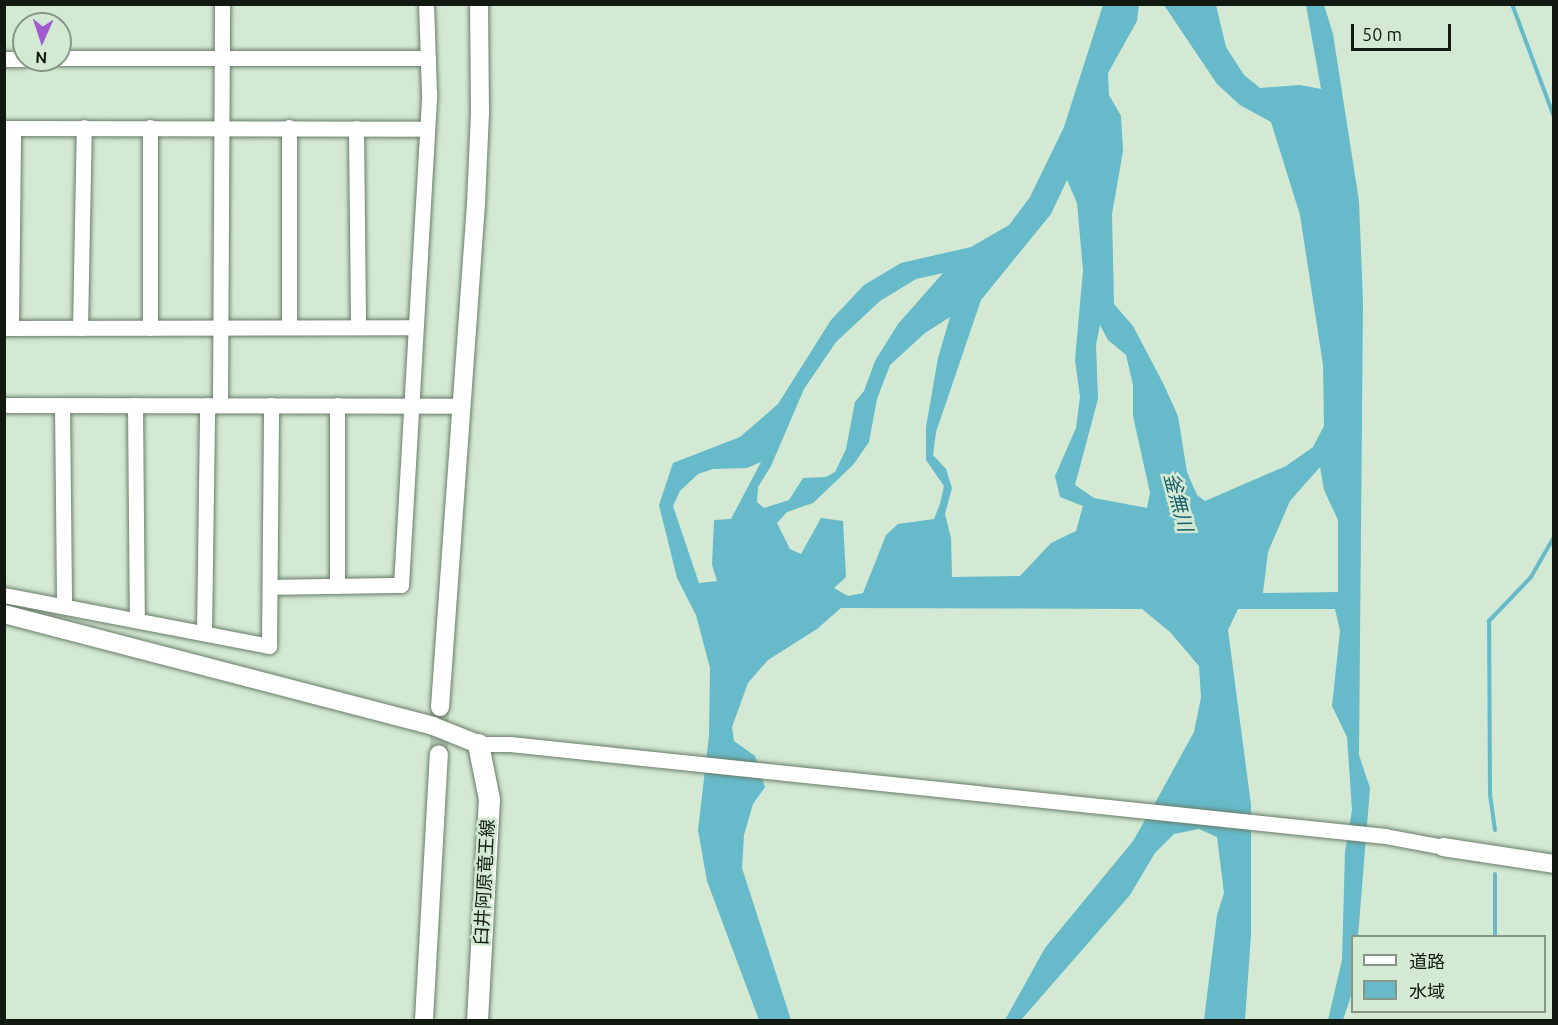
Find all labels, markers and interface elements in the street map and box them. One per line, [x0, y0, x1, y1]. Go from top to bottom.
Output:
north arrow [12, 12, 72, 72]
scale bar [1354, 12, 1454, 50]
text: 50 m [1362, 24, 1402, 44]
text: N [35, 49, 48, 67]
water label: 釜無川 [1160, 470, 1198, 534]
street label: 臼井阿原竜王線 [470, 819, 498, 945]
legend [1351, 935, 1546, 1013]
text: 道路 [1409, 951, 1445, 971]
text: 水域 [1409, 981, 1445, 1001]

